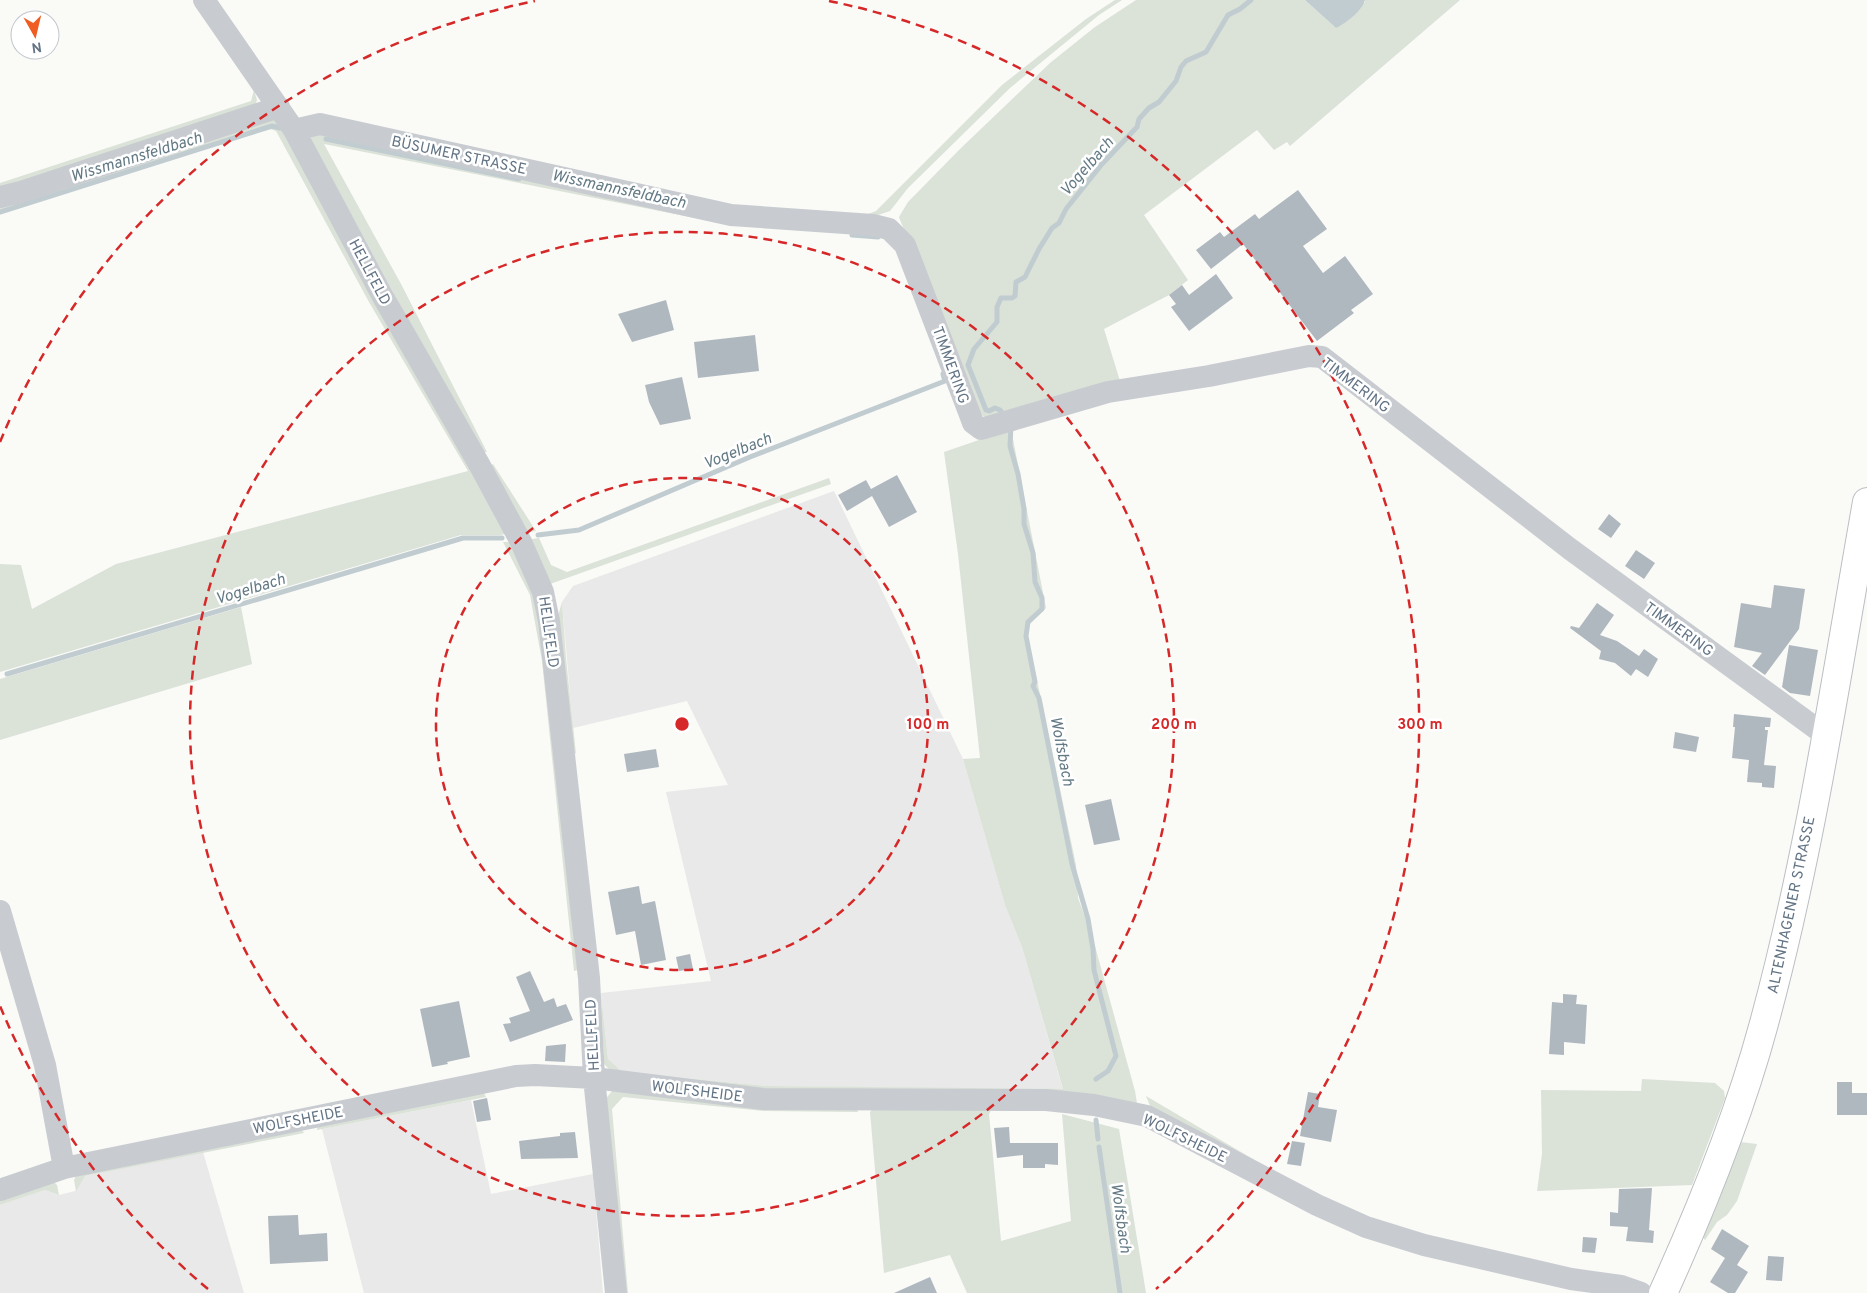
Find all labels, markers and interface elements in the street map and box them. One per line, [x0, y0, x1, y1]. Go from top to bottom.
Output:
north arrow [10, 10, 60, 60]
text: N [30, 37, 43, 56]
water label: Wissmannsfeldbach [69, 128, 205, 187]
street label: BÜSUMER STRASSE [389, 132, 528, 180]
water label: Vogelbach [1056, 133, 1119, 201]
water label: Wissmannsfeldbach [550, 166, 688, 214]
street label: HELLFELD [343, 236, 394, 309]
street label: TIMMERING [927, 324, 972, 407]
street label: TIMMERING [1317, 354, 1393, 418]
water label: Vogelbach [701, 429, 775, 475]
water label: Vogelbach [213, 570, 288, 610]
street label: HELLFELD [533, 595, 562, 669]
street label: TIMMERING [1640, 599, 1716, 662]
centre of rings [673, 715, 691, 733]
water label: Wolfsbach [1045, 715, 1078, 788]
text: 100 m [907, 716, 949, 735]
text: 200 m [1151, 716, 1197, 735]
text: 300 m [1397, 716, 1443, 735]
street label: ALTENHAGENER STRASSE [1764, 815, 1821, 996]
street label: HELLFELD [582, 998, 605, 1071]
street label: WOLFSHEIDE [650, 1077, 743, 1108]
street label: WOLFSHEIDE [251, 1103, 345, 1140]
street label: WOLFSHEIDE [1139, 1111, 1230, 1168]
water label: Wolfsbach [1105, 1182, 1135, 1255]

